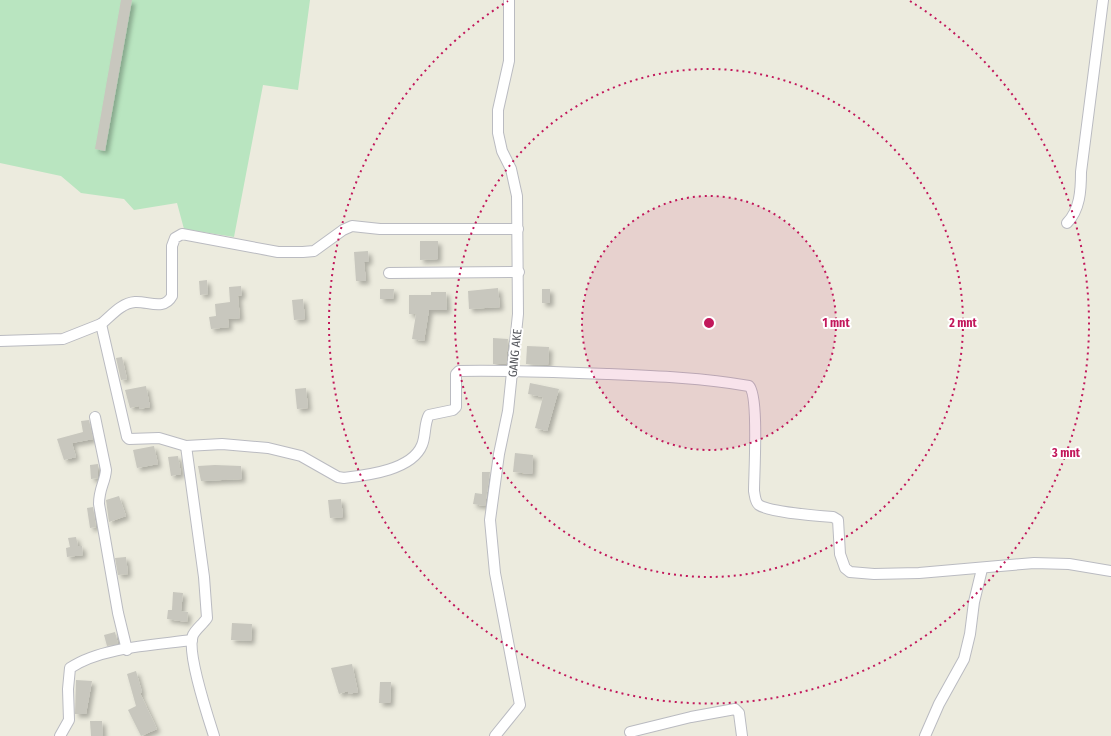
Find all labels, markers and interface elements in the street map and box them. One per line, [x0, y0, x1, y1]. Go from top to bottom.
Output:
centre of rings [702, 316, 716, 330]
text: 1 mnt [822, 316, 850, 330]
text: 2 mnt [948, 316, 978, 330]
street label: GANG AKE [506, 328, 525, 378]
text: 3 mnt [1051, 446, 1081, 460]

